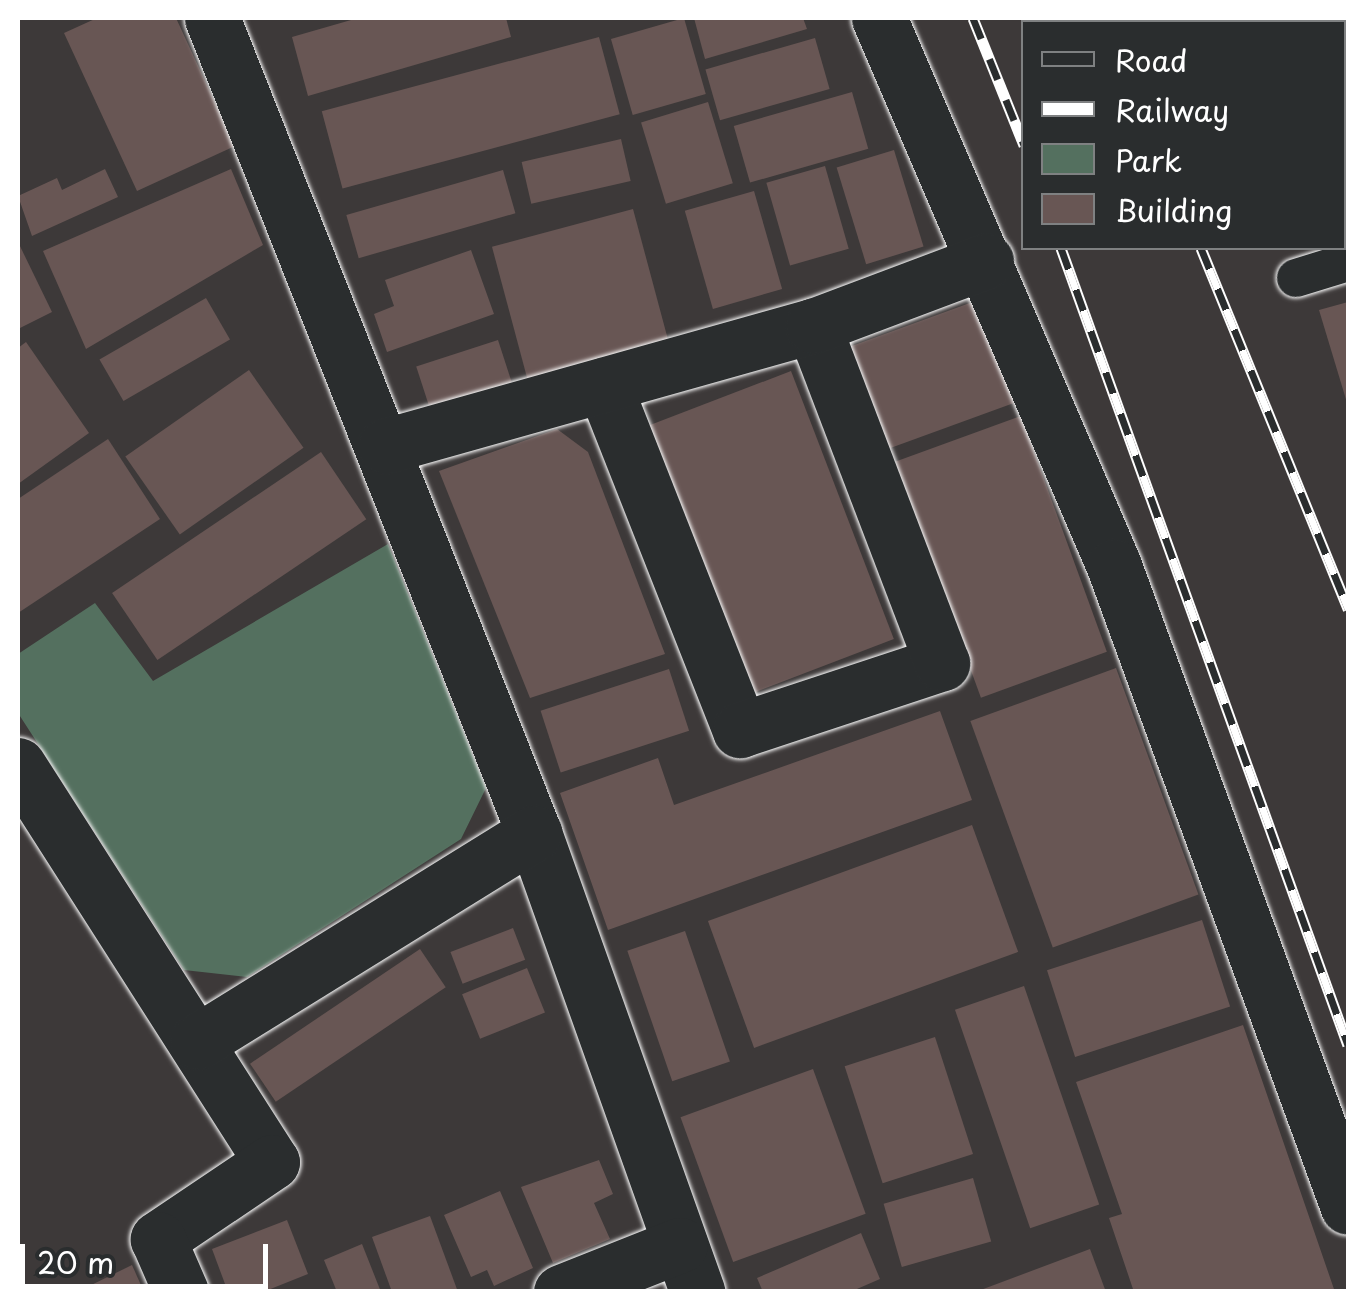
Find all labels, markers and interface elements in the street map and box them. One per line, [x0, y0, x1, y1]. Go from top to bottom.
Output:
legend [1021, 20, 1346, 250]
text: Road [1115, 37, 1188, 82]
text: Railway [1115, 87, 1229, 132]
text: Park [1115, 137, 1182, 182]
text: Building [1115, 187, 1232, 232]
scale bar [25, 1224, 272, 1286]
text: 20 m [37, 1239, 114, 1284]

